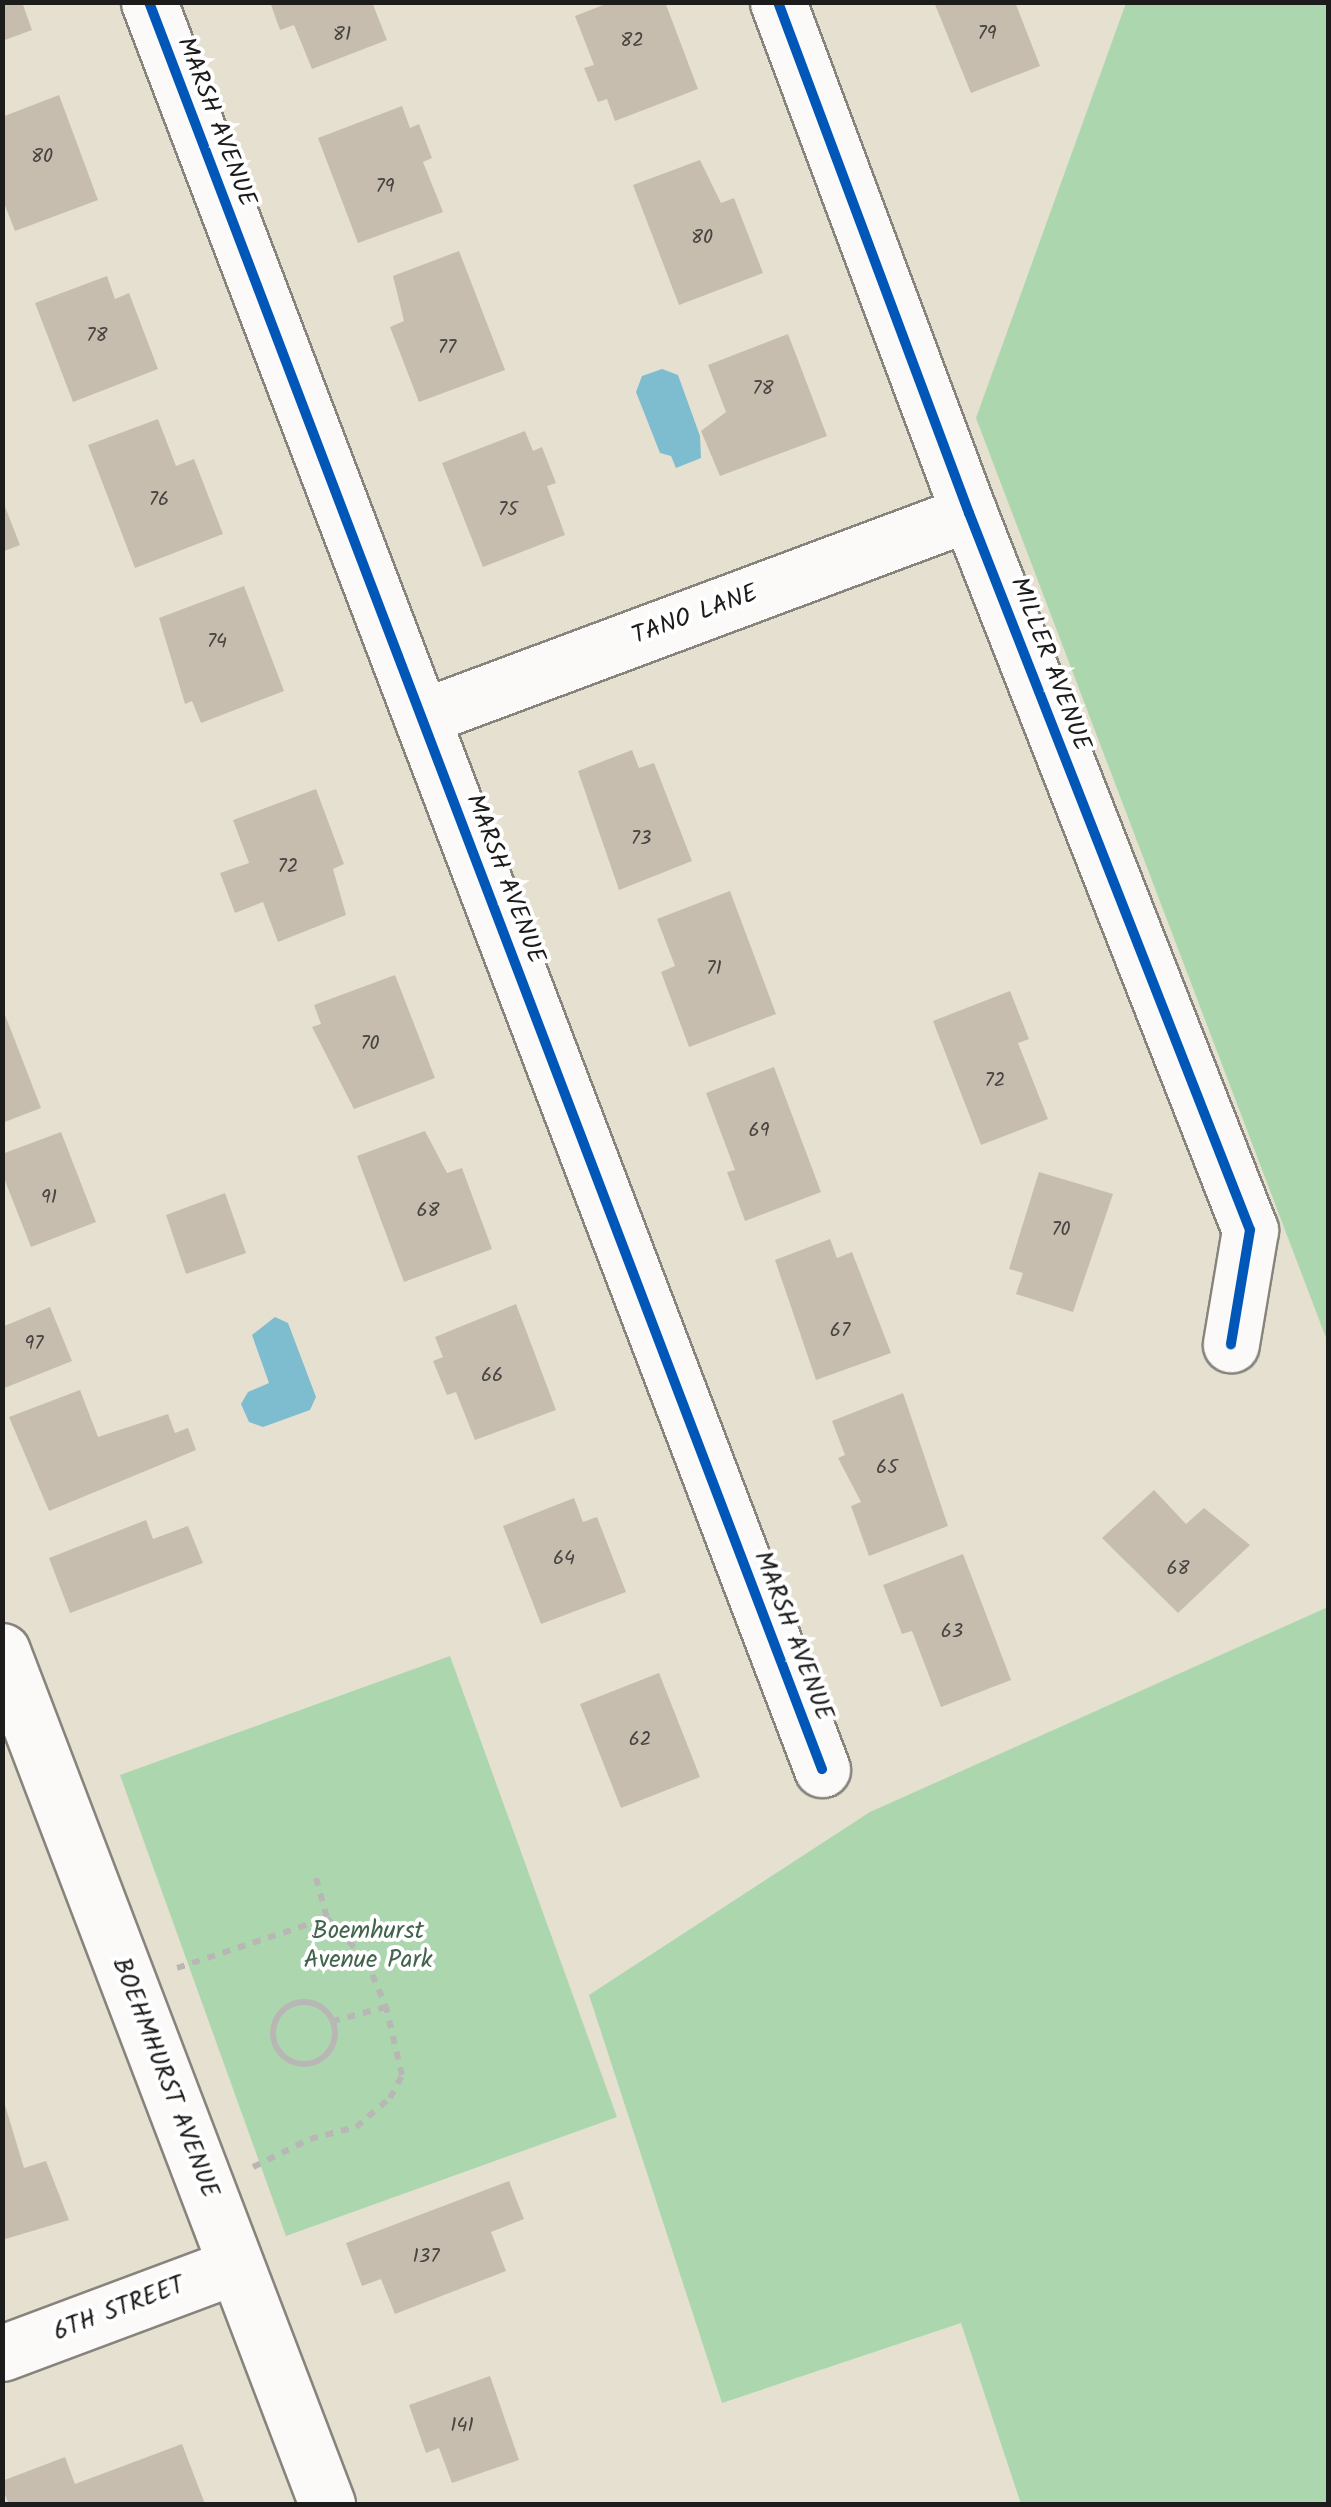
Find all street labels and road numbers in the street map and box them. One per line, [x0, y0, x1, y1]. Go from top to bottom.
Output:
street label: MARSH AVENUE [170, 33, 262, 211]
street label: MILLER AVENUE [1003, 573, 1097, 755]
street label: TANO LANE [628, 578, 762, 652]
street label: MARSH AVENUE [459, 790, 551, 968]
street label: MARSH AVENUE [747, 1547, 839, 1725]
street label: BOEHMHURST AVENUE [105, 1954, 225, 2202]
street label: 6TH STREET [49, 2270, 189, 2348]

